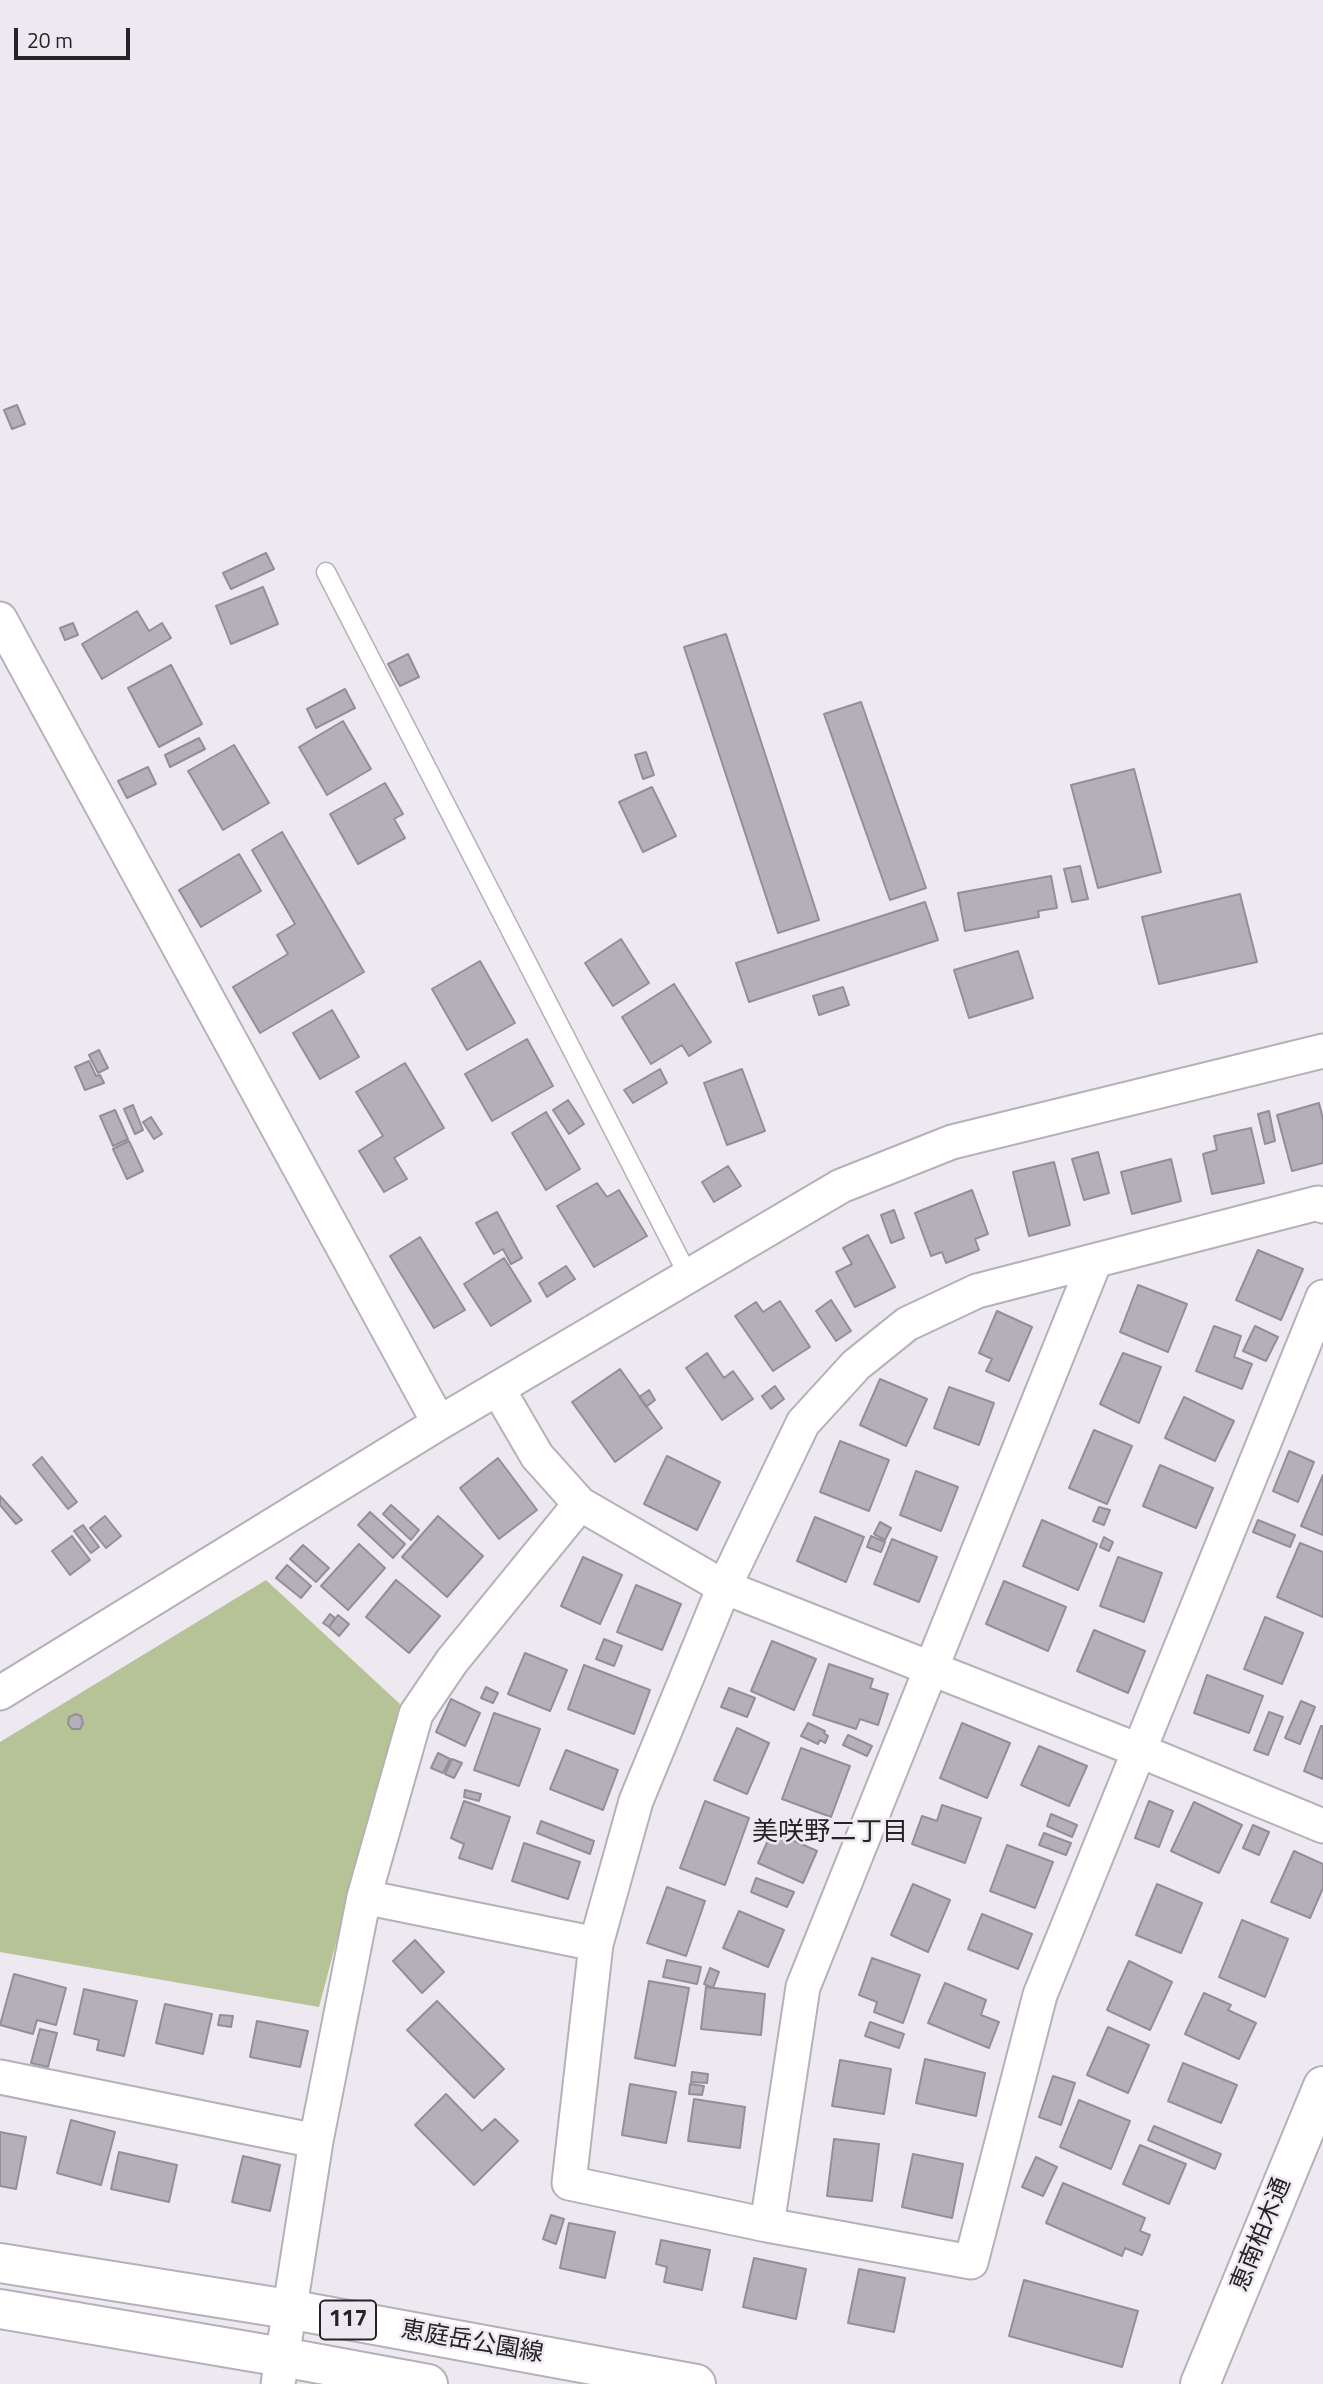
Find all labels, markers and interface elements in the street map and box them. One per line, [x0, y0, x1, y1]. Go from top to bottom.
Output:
scale bar [18, 14, 133, 58]
text: 20 m [27, 24, 73, 56]
district label: 美咲野二丁目 [752, 1818, 908, 1850]
street label: 恵南柏木通 [1226, 2174, 1298, 2296]
road number: 117 [320, 2300, 376, 2340]
street label: 恵庭岳公園線 [399, 2316, 545, 2370]

